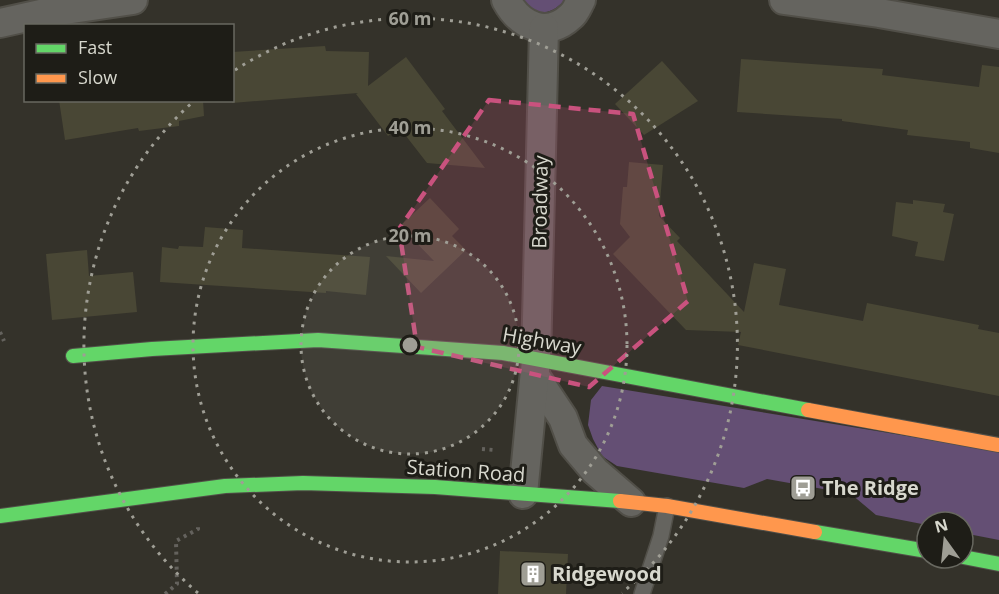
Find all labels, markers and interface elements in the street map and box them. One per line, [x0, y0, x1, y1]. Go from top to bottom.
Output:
text: 60 m [389, 6, 431, 30]
legend [24, 24, 234, 102]
text: Fast [78, 35, 112, 59]
text: Slow [78, 65, 117, 89]
text: 40 m [389, 115, 431, 139]
street label: Broadway [525, 154, 554, 249]
text: 20 m [389, 223, 431, 247]
street label: Highway [501, 320, 585, 361]
centre of rings [400, 335, 420, 355]
street label: Station Road [406, 453, 526, 488]
bus stop icon: The Ridge [788, 473, 818, 503]
place label: The Ridge [822, 474, 919, 501]
north arrow [915, 510, 975, 570]
text: N [932, 513, 950, 538]
building icon: Ridgewood [518, 559, 548, 589]
place label: Ridgewood [552, 560, 662, 587]

